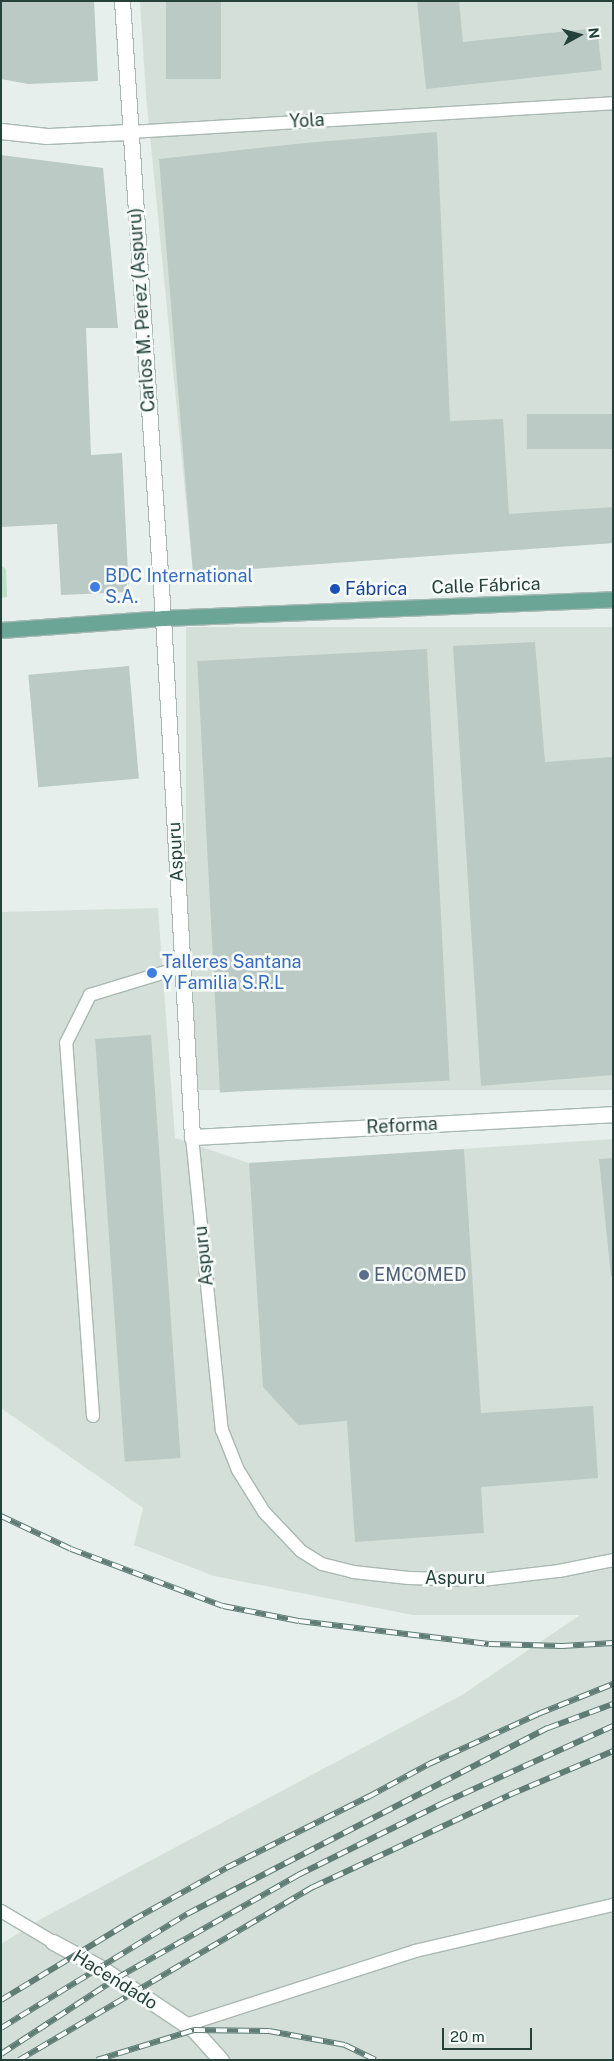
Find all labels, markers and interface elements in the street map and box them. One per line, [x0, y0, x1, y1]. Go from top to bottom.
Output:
north arrow [554, 10, 604, 60]
text: N [585, 27, 602, 40]
street label: Yola [289, 109, 325, 133]
street label: Carlos M. Perez (Aspuru) [124, 207, 160, 413]
place label: BDC International S.A. [105, 566, 253, 608]
street label: Calle Fábrica [431, 573, 541, 599]
place label: Fábrica [345, 578, 407, 600]
marker: BDC International S.A. [89, 581, 101, 593]
marker: Fábrica [329, 583, 341, 595]
street label: Aspuru [164, 821, 188, 883]
place label: Talleres Santana Y Familia S.R.L [162, 952, 302, 994]
marker: Talleres Santana Y Familia S.R.L [146, 967, 158, 979]
street label: Reforma [366, 1113, 438, 1139]
street label: Aspuru [190, 1225, 218, 1287]
place label: EMCOMED [374, 1264, 467, 1286]
marker: EMCOMED [358, 1269, 370, 1281]
street label: Aspuru [425, 1567, 485, 1589]
street label: Hacendado [69, 1946, 161, 2014]
scale bar [444, 2018, 534, 2050]
text: 20 m [450, 2028, 485, 2045]

